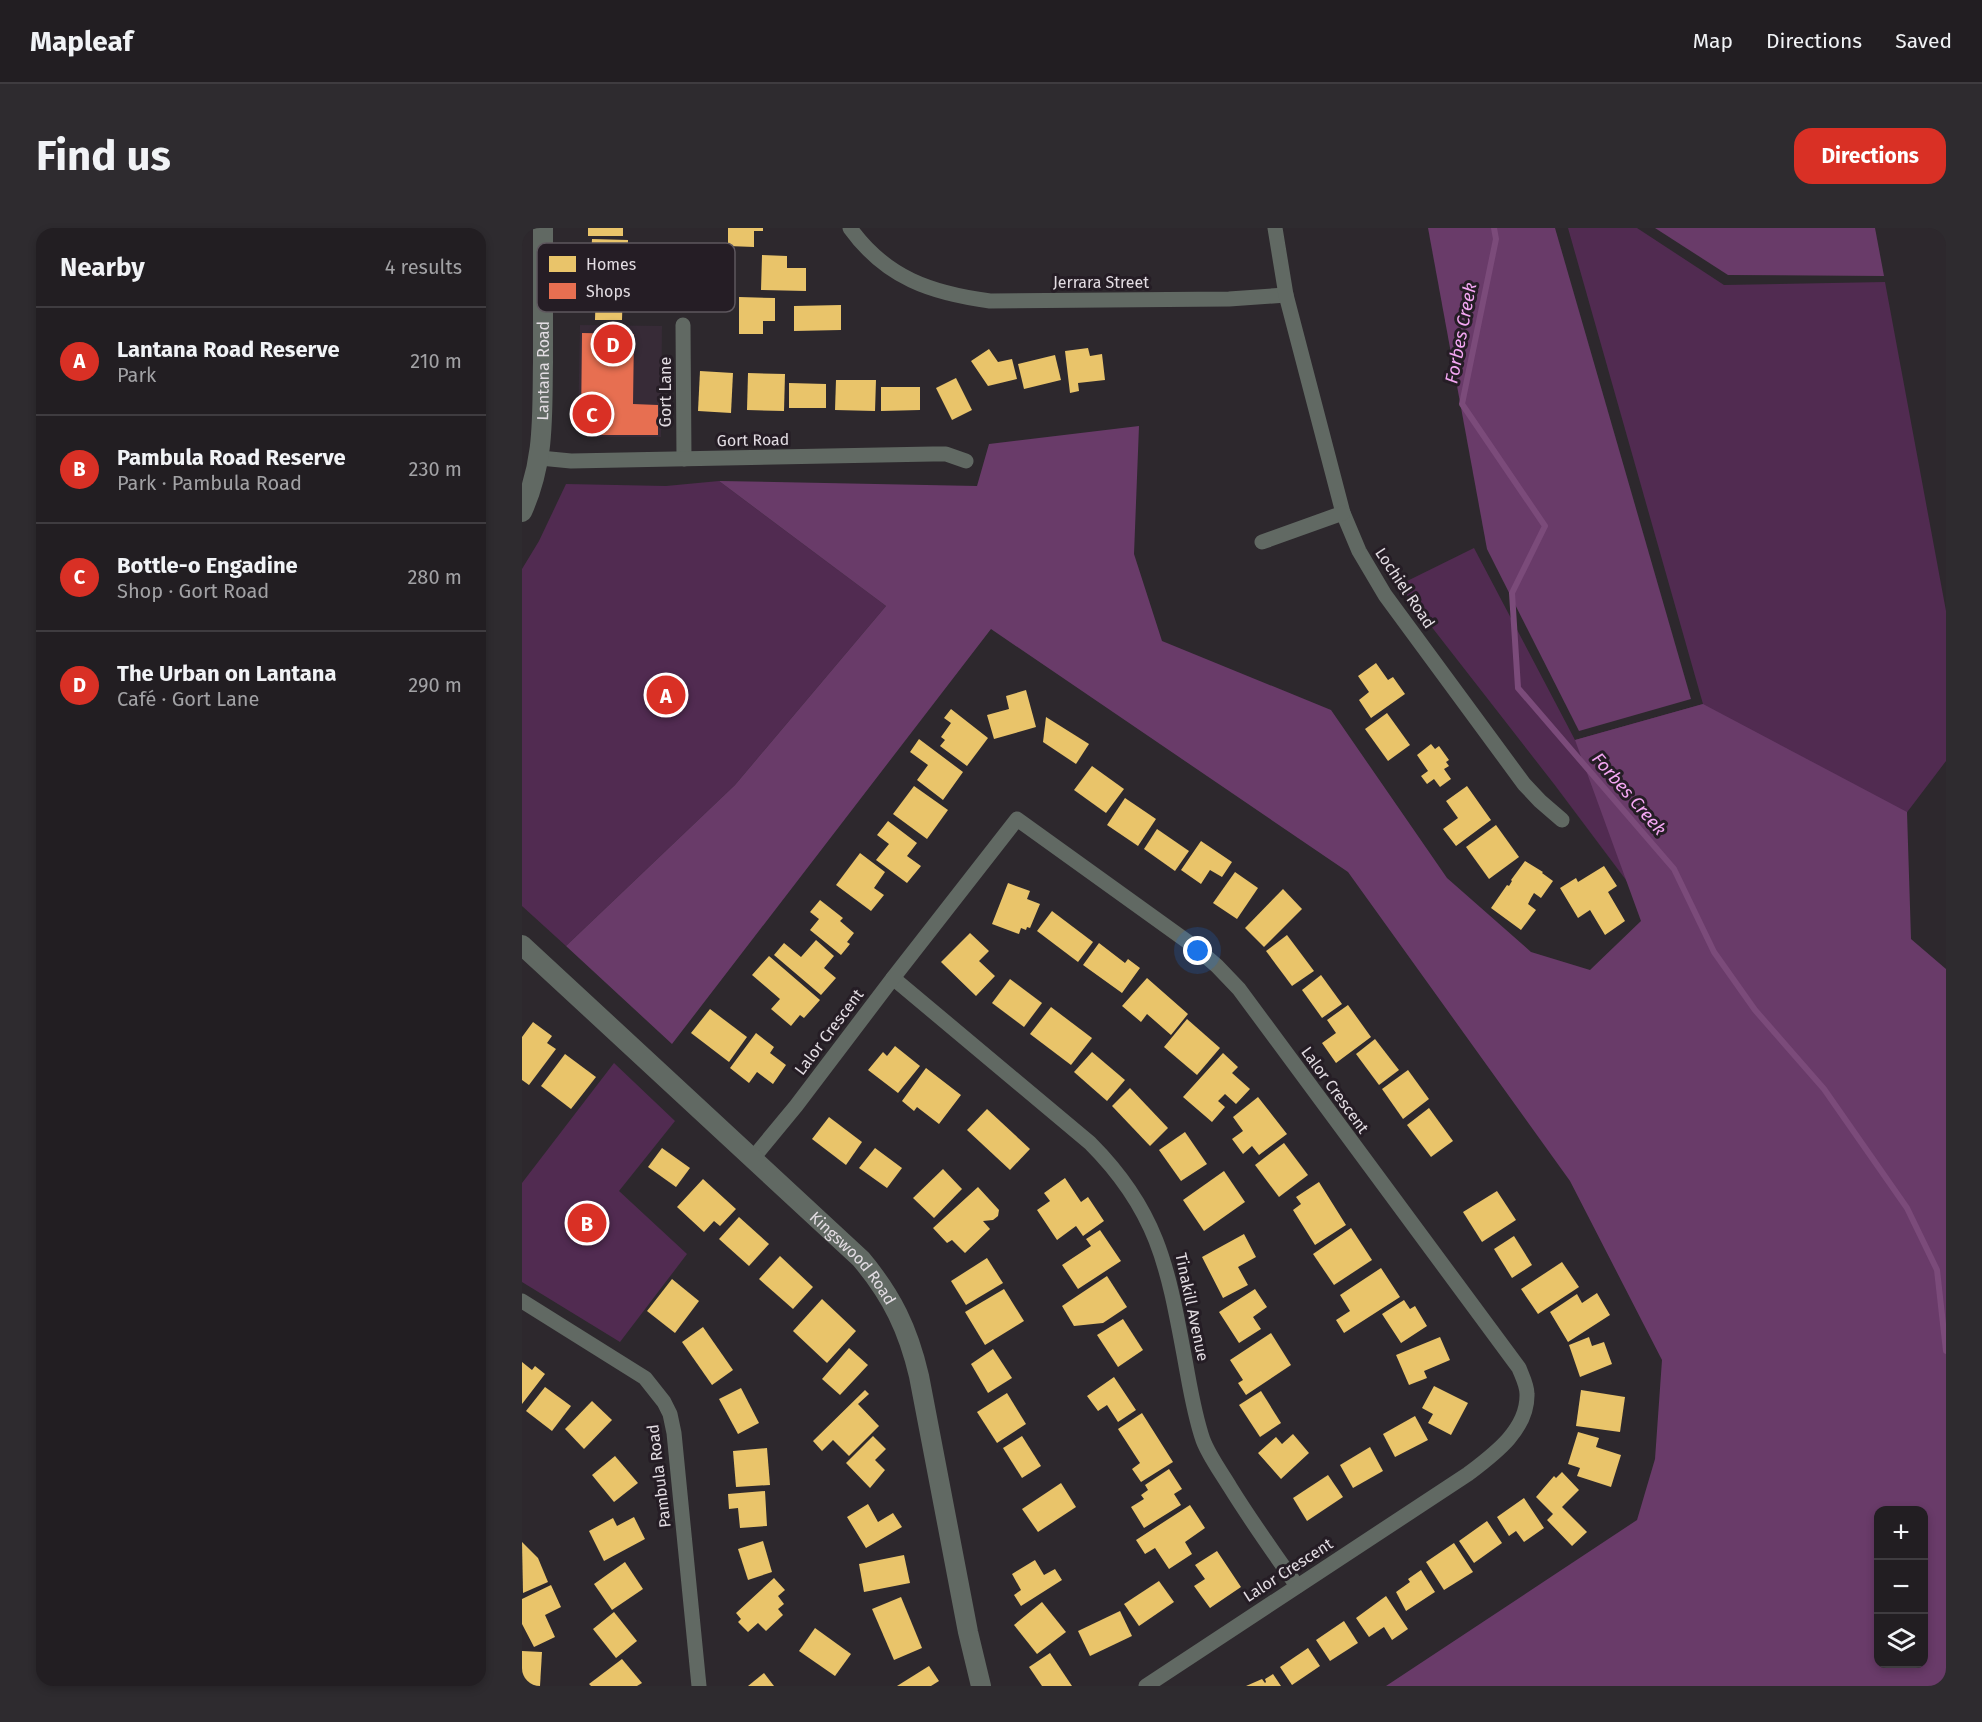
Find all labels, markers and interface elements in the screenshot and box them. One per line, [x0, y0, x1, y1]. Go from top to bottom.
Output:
text: Mapleaf [30, 25, 133, 58]
text: Map [1693, 28, 1733, 54]
text: Directions [1766, 28, 1862, 54]
text: Saved [1895, 28, 1952, 54]
button: Directions [1794, 128, 1946, 184]
text: Find us [36, 131, 171, 181]
legend [537, 243, 735, 312]
text: Nearby [60, 252, 145, 283]
text: 4 results [385, 255, 462, 279]
text: Homes [586, 255, 636, 274]
street label: Jerrara Street [1053, 273, 1149, 292]
water label: Forbes Creek [1440, 280, 1482, 385]
text: Shops [586, 282, 630, 301]
street label: Lantana Road [532, 321, 553, 421]
pin: D [594, 322, 632, 366]
text: Lantana Road Reserve [117, 336, 340, 363]
text: A [74, 349, 85, 373]
text: 210 m [410, 349, 462, 373]
street label: Gort Lane [656, 357, 675, 427]
text: Park [117, 363, 156, 387]
pin: C [572, 392, 612, 436]
street label: Gort Road [717, 430, 789, 450]
text: Pambula Road Reserve [117, 444, 346, 471]
text: B [73, 457, 86, 481]
text: 230 m [409, 457, 462, 481]
text: Park · Pambula Road [117, 471, 302, 495]
street label: Lochiel Road [1371, 544, 1439, 632]
text: Bottle-o Engadine [117, 552, 298, 579]
text: C [74, 565, 85, 589]
text: 280 m [407, 565, 462, 589]
text: Shop · Gort Road [117, 579, 269, 603]
text: The Urban on Lantana [117, 660, 337, 687]
pin: A [646, 672, 686, 718]
text: D [73, 673, 86, 697]
text: 290 m [408, 673, 462, 697]
text: Café · Gort Lane [117, 687, 259, 711]
water label: Forbes Creek [1587, 748, 1671, 840]
your location [1183, 936, 1212, 965]
street label: Lalor Crescent [791, 985, 868, 1079]
street label: Lalor Crescent [1297, 1043, 1373, 1137]
pin: B [568, 1200, 606, 1246]
street label: Kingswood Road [806, 1207, 900, 1308]
street label: Tinakill Avenue [1171, 1251, 1213, 1363]
street label: Pambula Road [643, 1423, 675, 1529]
map controls [1874, 1506, 1928, 1668]
button: + [1874, 1506, 1928, 1560]
street label: Lalor Crescent [1240, 1534, 1336, 1606]
button: − [1874, 1560, 1928, 1614]
button: layers [1874, 1614, 1928, 1668]

